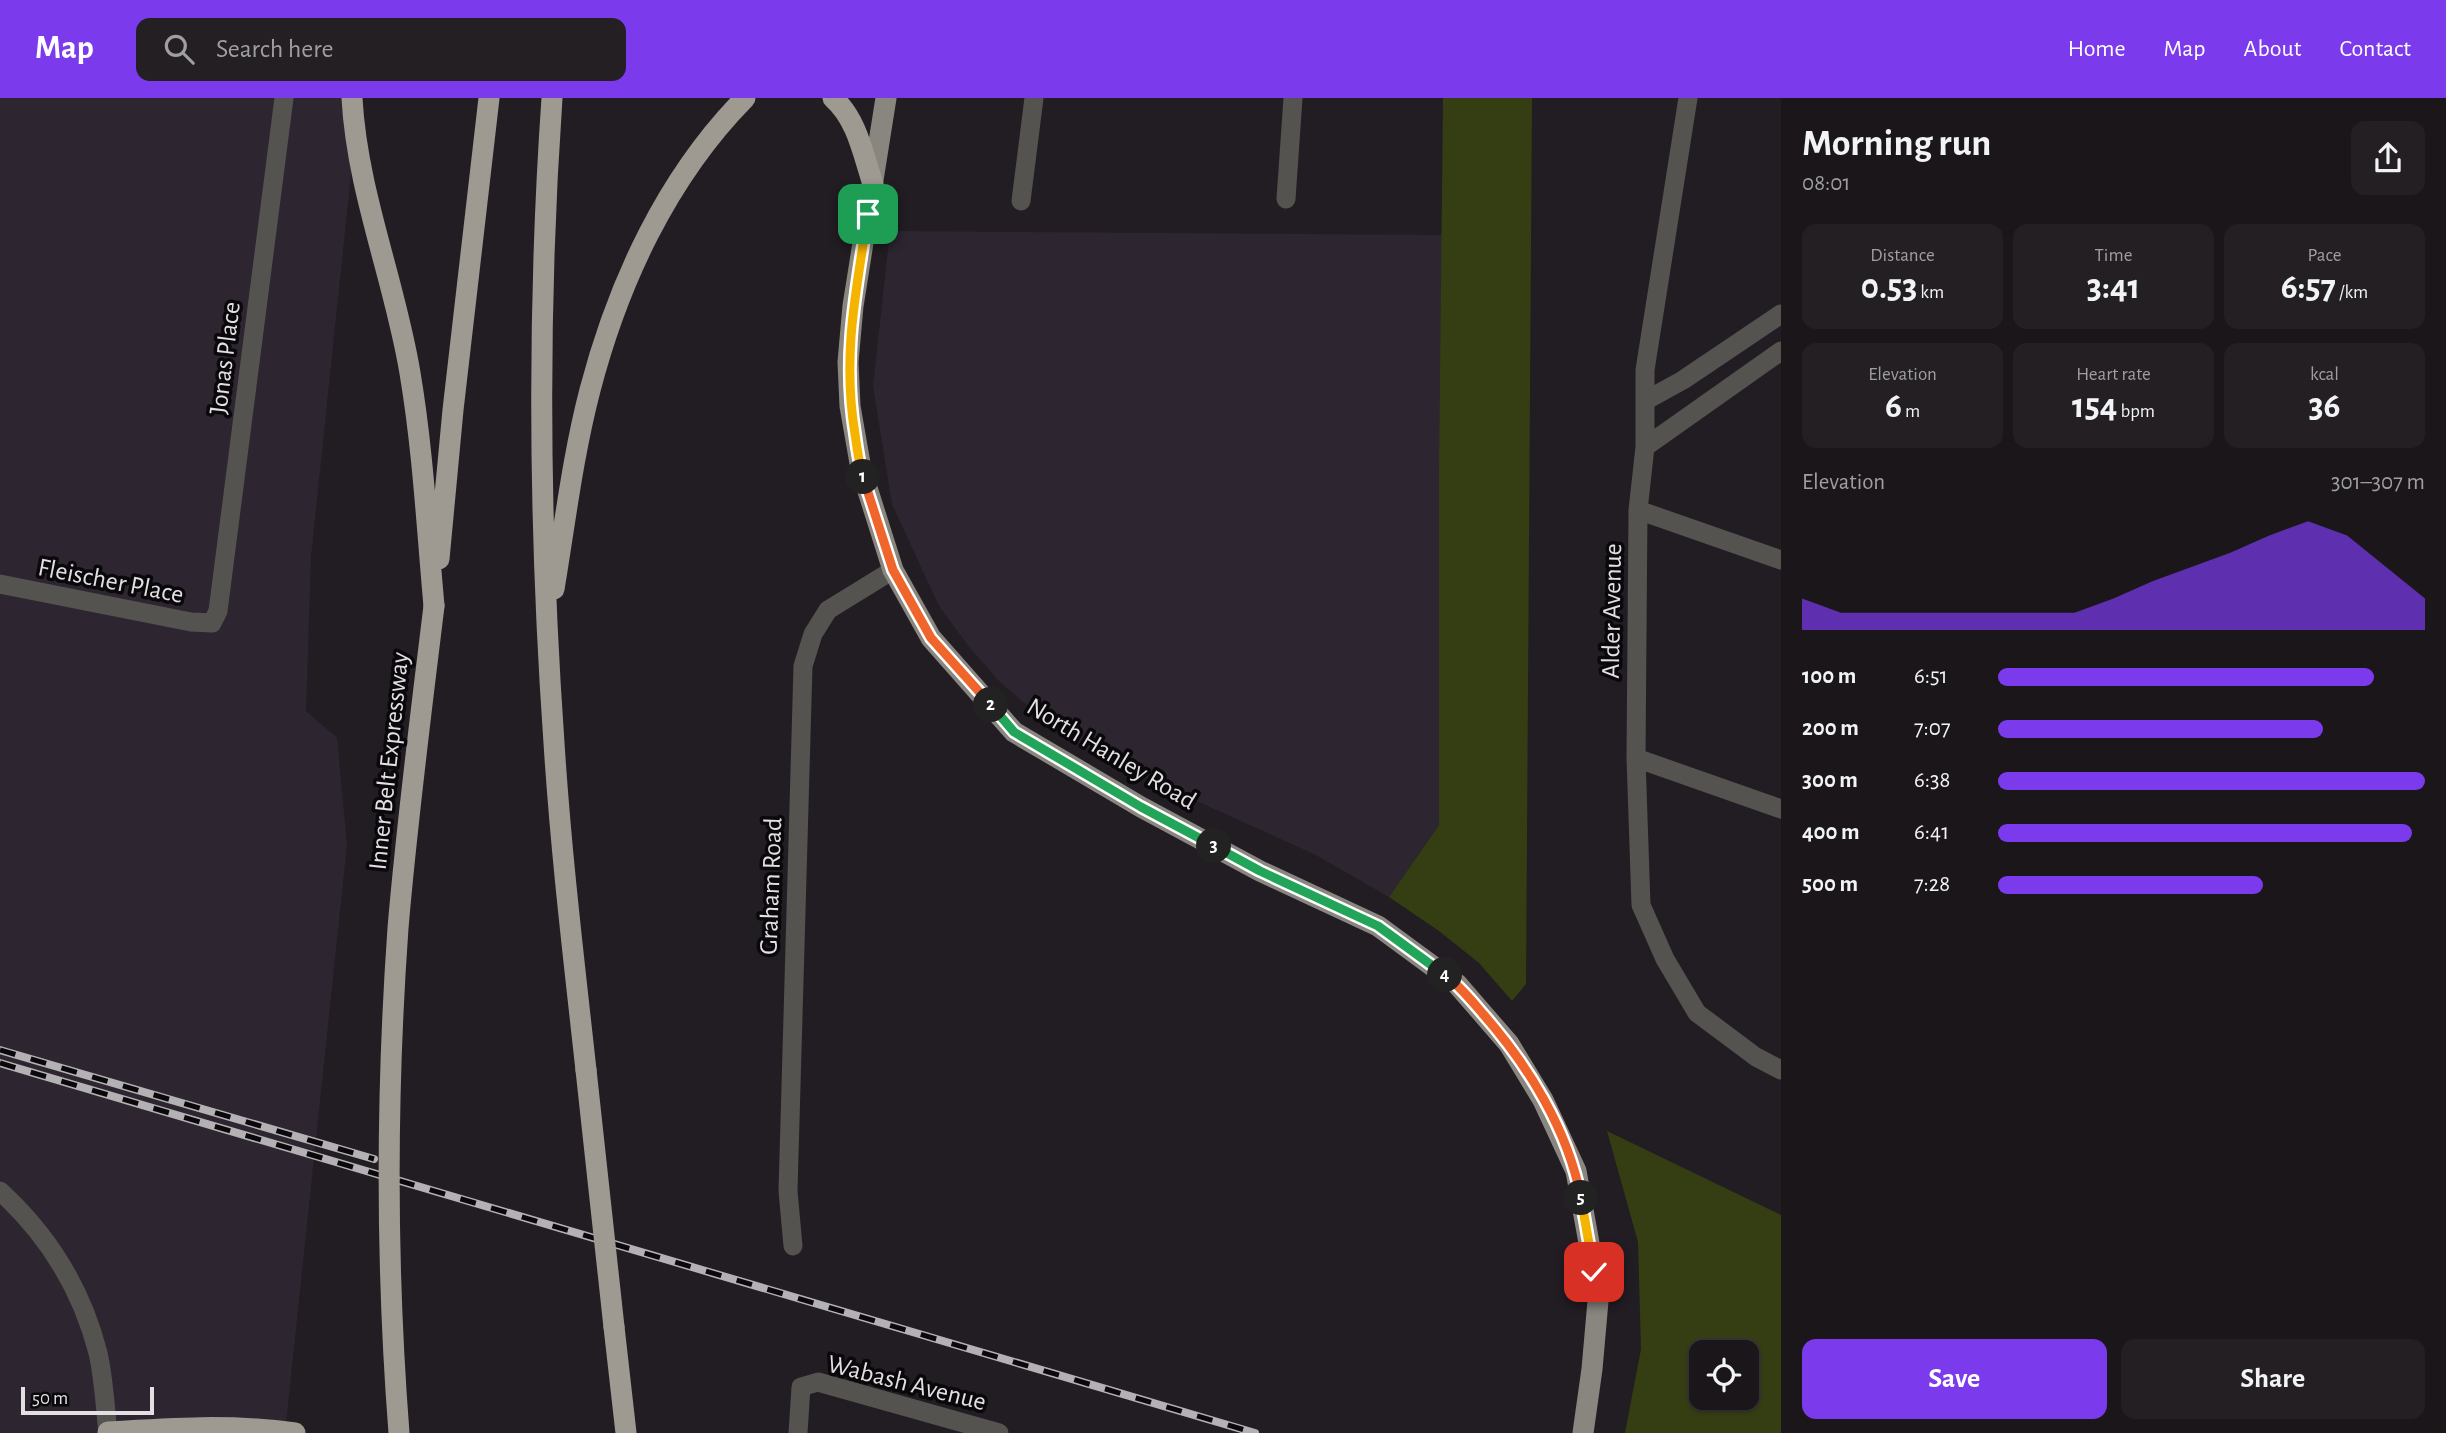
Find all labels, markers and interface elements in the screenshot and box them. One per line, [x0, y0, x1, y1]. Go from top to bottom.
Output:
search box [136, 18, 626, 81]
icon: search [160, 30, 198, 68]
text: Map [35, 32, 94, 65]
text: Search here [216, 36, 334, 62]
text: Home [2068, 37, 2126, 61]
text: Map [2164, 37, 2206, 61]
text: About [2244, 37, 2301, 61]
text: Contact [2339, 37, 2411, 61]
button: share [2351, 121, 2425, 195]
text: Morning run [1802, 125, 1991, 163]
text: 08:01 [1802, 172, 1850, 195]
pin [838, 184, 898, 244]
icon: arrive [849, 195, 887, 233]
text: Distance [1870, 246, 1935, 265]
text: Time [2095, 246, 2132, 265]
text: Pace [2307, 246, 2342, 265]
text: 0.53 [1861, 270, 1917, 305]
text: 3:41 [2087, 270, 2140, 305]
text: 6:57 [2281, 270, 2336, 305]
text: km [1917, 283, 1944, 302]
text: /km [2336, 283, 2368, 302]
street label: Jonas Place [205, 300, 245, 416]
text: Elevation [1868, 365, 1937, 384]
text: Heart rate [2076, 365, 2151, 384]
text: kcal [2310, 365, 2339, 384]
text: 6 [1885, 389, 1902, 424]
text: 154 [2072, 389, 2117, 424]
text: 36 [2309, 389, 2341, 424]
text: m [1902, 402, 1920, 421]
text: bpm [2117, 402, 2155, 421]
pin: 1 [846, 460, 880, 494]
text: 1 [859, 467, 866, 486]
text: Elevation [1802, 471, 1885, 494]
text: 301–307 m [2331, 471, 2425, 494]
street label: Alder Avenue [1598, 543, 1626, 679]
street label: Fleischer Place [36, 554, 186, 608]
street label: Inner Belt Expressway [365, 651, 413, 871]
text: 100 m [1802, 665, 1856, 688]
text: 6:51 [1914, 665, 1948, 688]
pin: 2 [974, 688, 1009, 722]
street label: North Hanley Road [1022, 693, 1201, 814]
text: 2 [986, 695, 995, 714]
text: 200 m [1802, 717, 1859, 740]
text: 7:07 [1914, 717, 1951, 740]
text: 300 m [1802, 769, 1858, 792]
text: 6:38 [1914, 769, 1950, 792]
street label: Graham Road [756, 817, 786, 955]
text: 400 m [1802, 821, 1860, 844]
text: 6:41 [1914, 821, 1949, 844]
pin: 3 [1196, 828, 1232, 864]
text: 3 [1209, 836, 1218, 855]
text: 500 m [1802, 873, 1858, 896]
text: 7:28 [1914, 873, 1950, 896]
pin: 4 [1428, 958, 1462, 992]
text: 4 [1440, 965, 1449, 984]
pin: 5 [1564, 1180, 1598, 1216]
text: 5 [1576, 1188, 1585, 1207]
pin [1564, 1242, 1624, 1302]
icon: check [1575, 1253, 1613, 1291]
button: Save [1802, 1339, 2107, 1419]
button: Share [2121, 1339, 2425, 1419]
map controls [1689, 1340, 1759, 1410]
button: locate [1689, 1340, 1759, 1410]
street label: Wabash Avenue [825, 1351, 989, 1415]
scale bar [21, 1384, 154, 1416]
text: 50 m [32, 1389, 68, 1408]

